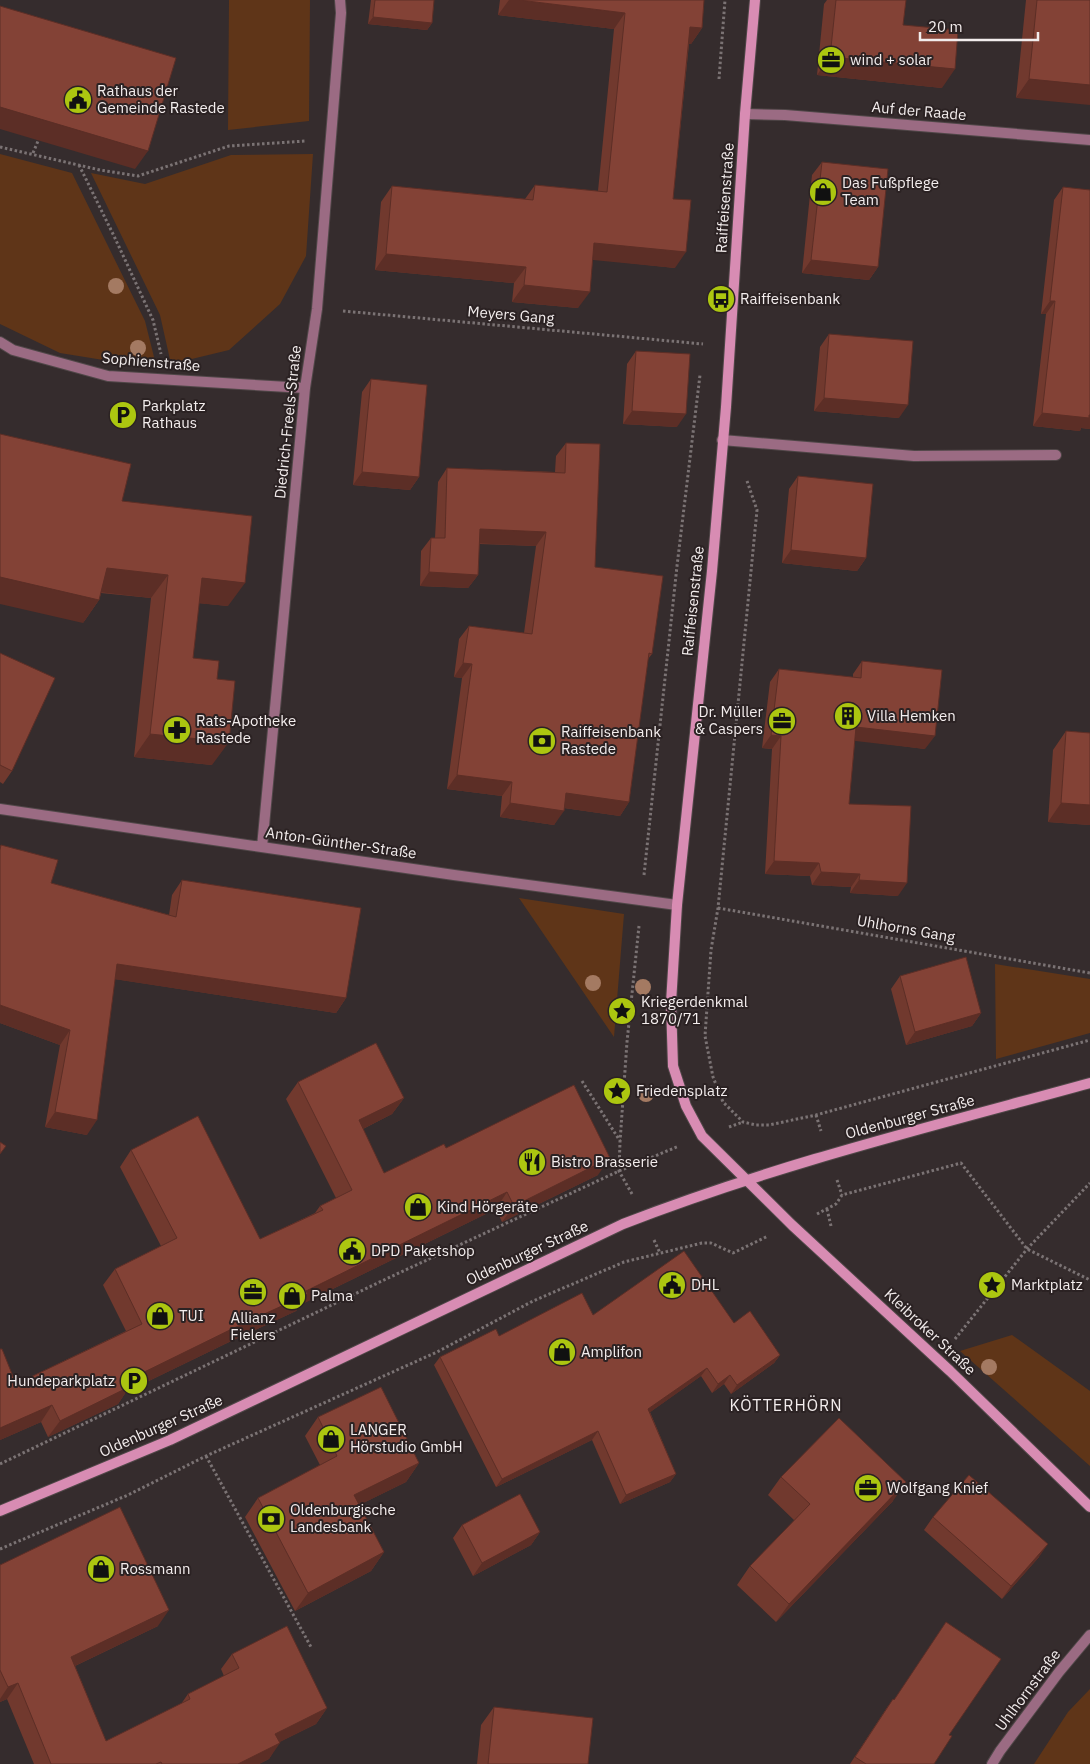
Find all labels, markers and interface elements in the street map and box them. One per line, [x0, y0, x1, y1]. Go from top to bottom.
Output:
scale bar [920, 10, 1038, 42]
text: 20 m [928, 17, 963, 36]
office icon: wind + solar [816, 45, 846, 75]
place label: wind + solar [850, 50, 932, 69]
place label: Rathaus der Gemeinde Rastede [97, 81, 225, 117]
public building icon: Rathaus der Gemeinde Rastede [63, 85, 93, 115]
street label: Auf der Raade [871, 97, 967, 124]
street label: Raiffeisenstraße [711, 142, 738, 254]
place label: Das Fußpflege Team [842, 173, 939, 209]
shop icon: Das Fußpflege Team [808, 177, 838, 207]
bus stop icon: Raiffeisenbank [706, 284, 736, 314]
place label: Raiffeisenbank [740, 289, 840, 308]
street label: Meyers Gang [467, 301, 555, 328]
street label: Diedrich-Freels-Straße [270, 344, 305, 500]
street label: Sophienstraße [101, 348, 201, 375]
place label: Parkplatz Rathaus [142, 396, 205, 432]
parking icon: Parkplatz Rathaus [108, 400, 138, 430]
street label: Raiffeisenstraße [677, 545, 708, 657]
building icon: Villa Hemken [833, 701, 863, 731]
place label: Dr. Müller & Caspers [695, 702, 763, 738]
office icon: Dr. Müller & Caspers [767, 706, 797, 736]
place label: Villa Hemken [867, 706, 956, 725]
place label: Rats-Apotheke Rastede [196, 711, 296, 747]
pharmacy icon: Rats-Apotheke Rastede [162, 715, 192, 745]
place label: Raiffeisenbank Rastede [561, 722, 661, 758]
bank icon: Raiffeisenbank Rastede [527, 726, 557, 756]
street label: Anton-Günther-Straße [264, 823, 418, 862]
street label: Uhlhorns Gang [855, 911, 957, 947]
place label: Kriegerdenkmal 1870/71 [641, 992, 748, 1028]
place icon: Kriegerdenkmal 1870/71 [607, 996, 637, 1026]
place icon: Friedensplatz [602, 1076, 632, 1106]
place label: Friedensplatz [636, 1081, 727, 1100]
street label: Oldenburger Straße [843, 1090, 977, 1143]
restaurant icon: Bistro Brasserie [517, 1147, 547, 1177]
place label: Bistro Brasserie [551, 1152, 658, 1171]
shop icon: Kind Hörgeräte [403, 1192, 433, 1222]
place label: Kind Hörgeräte [437, 1197, 538, 1216]
street label: Oldenburger Straße [463, 1216, 591, 1289]
public building icon: DPD Paketshop [337, 1236, 367, 1266]
place label: DPD Paketshop [371, 1241, 475, 1260]
public building icon: DHL [657, 1270, 687, 1300]
place icon: Marktplatz [977, 1270, 1007, 1300]
place label: DHL [691, 1275, 720, 1294]
place label: Marktplatz [1011, 1275, 1083, 1294]
office icon: Allianz Fielers [238, 1277, 268, 1307]
shop icon: Palma [277, 1281, 307, 1311]
street label: Kleibroker Straße [881, 1284, 980, 1379]
place label: Palma [311, 1286, 353, 1305]
shop icon: TUI [145, 1301, 175, 1331]
place label: TUI [179, 1306, 204, 1325]
place label: Allianz Fielers [230, 1308, 276, 1344]
shop icon: Amplifon [547, 1337, 577, 1367]
place label: Amplifon [581, 1342, 642, 1361]
parking icon: Hundeparkplatz [119, 1366, 149, 1396]
place label: Hundeparkplatz [7, 1371, 115, 1390]
street label: Oldenburger Straße [96, 1390, 225, 1461]
district label: KÖTTERHÖRN [729, 1395, 843, 1415]
place label: LANGER Hörstudio GmbH [350, 1420, 463, 1456]
shop icon: LANGER Hörstudio GmbH [316, 1424, 346, 1454]
office icon: Wolfgang Knief [853, 1473, 883, 1503]
place label: Wolfgang Knief [887, 1478, 988, 1497]
place label: Oldenburgische Landesbank [290, 1500, 396, 1536]
bank icon: Oldenburgische Landesbank [256, 1504, 286, 1534]
shop icon: Rossmann [86, 1554, 116, 1584]
place label: Rossmann [120, 1559, 190, 1578]
street label: Uhlhornstraße [991, 1645, 1065, 1734]

